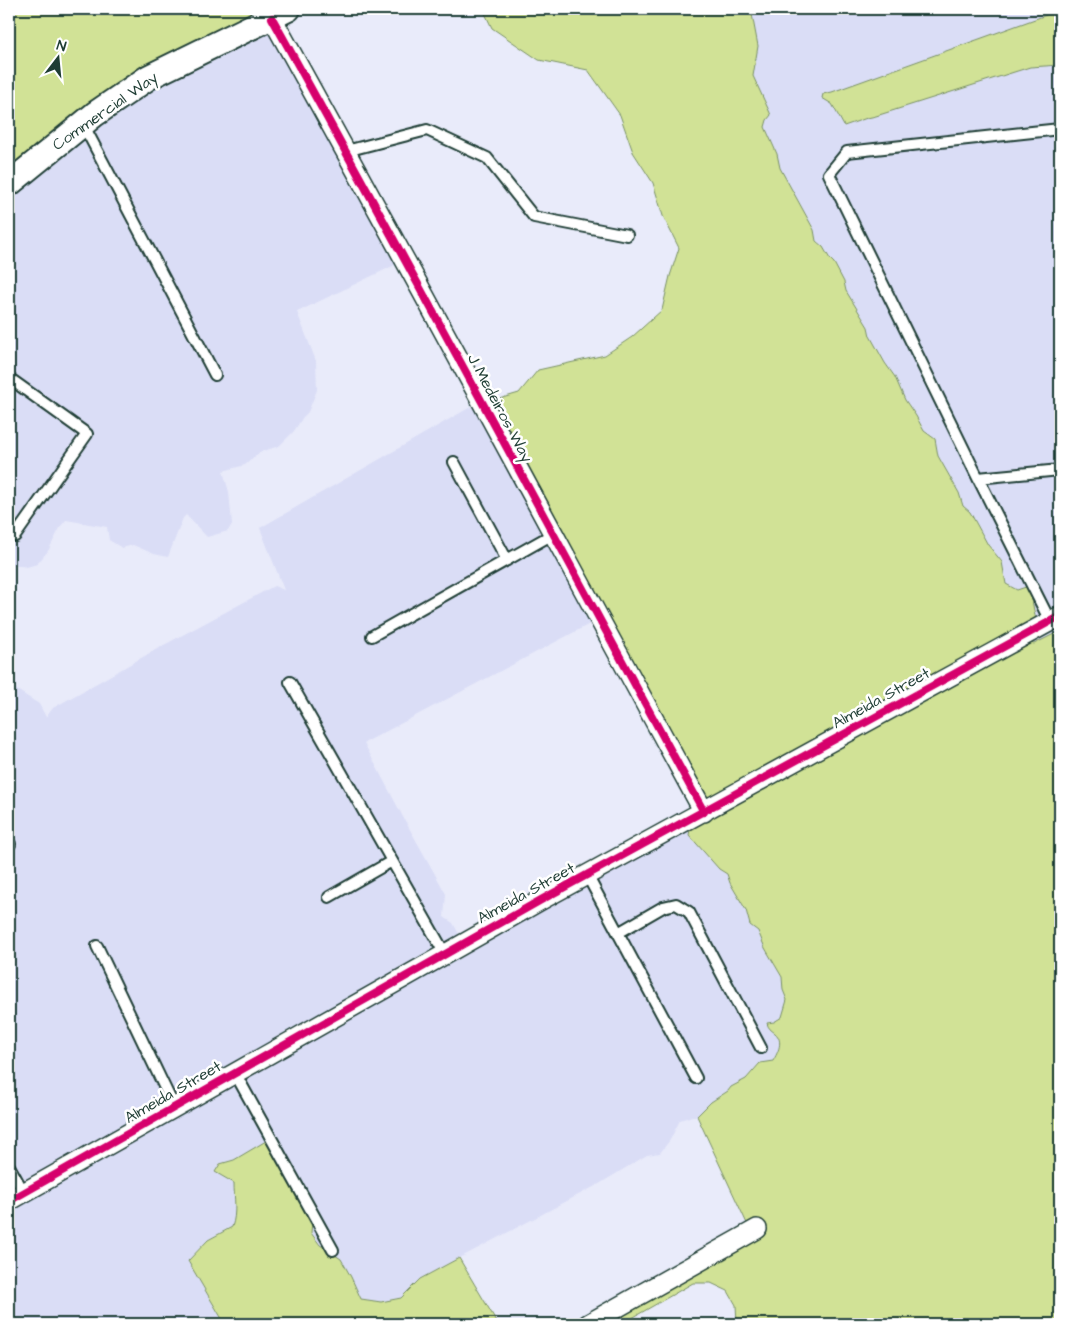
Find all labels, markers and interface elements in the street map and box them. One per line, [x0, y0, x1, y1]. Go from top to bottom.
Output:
north arrow [32, 32, 82, 82]
text: N [54, 36, 68, 57]
street label: Commercial Way [48, 66, 163, 156]
street label: J Medeiros Way [461, 350, 538, 467]
street label: Almeida Street [828, 662, 934, 734]
street label: Almeida Street [473, 857, 579, 929]
street label: Almeida Street [121, 1055, 226, 1129]

